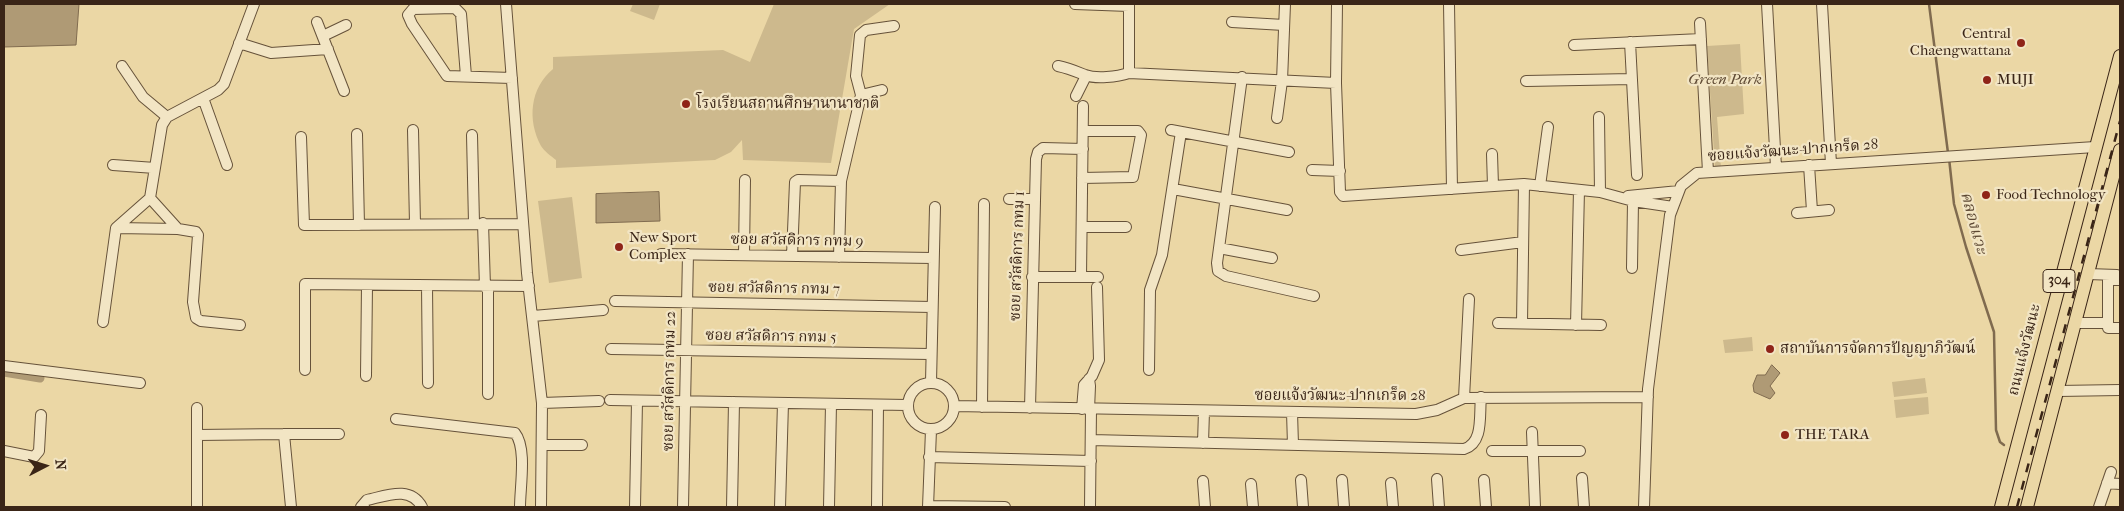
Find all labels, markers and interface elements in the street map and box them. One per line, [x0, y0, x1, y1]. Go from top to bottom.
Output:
place label: Central Chaengwattana [1910, 25, 2011, 60]
marker: Central Chaengwattana [2015, 37, 2027, 49]
park label: Green Park [1688, 71, 1762, 89]
place label: MUJI [1997, 71, 2034, 89]
marker: MUJI [1981, 74, 1993, 86]
place label: โรงเรียนสถานศึกษานานาชาติ [696, 95, 879, 113]
marker: โรงเรียนสถานศึกษานานาชาติ [680, 98, 692, 110]
street label: ซอยแจ้งวัฒนะ-ปากเกร็ด 28 [1707, 136, 1879, 166]
place label: Food Technology [1996, 186, 2106, 204]
marker: Food Technology [1980, 189, 1992, 201]
water label: คลองแวะ [1956, 190, 1990, 256]
street label: ซอย สวัสดิการ กทม 1 [1007, 191, 1029, 321]
place label: New Sport Complex [629, 229, 697, 264]
street label: ซอย สวัสดิการ กทม 9 [730, 231, 864, 251]
marker: New Sport Complex [613, 241, 625, 253]
road number: 304 [2043, 270, 2075, 292]
street label: ซอย สวัสดิการ กทม 7 [708, 279, 840, 299]
street label: ถนนแจ้งวัฒนะ [2005, 303, 2045, 397]
street label: ซอย สวัสดิการ กทม 22 [660, 311, 680, 451]
street label: ซอย สวัสดิการ กทม 5 [705, 327, 837, 347]
place label: สถาบันการจัดการปัญญาภิวัฒน์ [1780, 340, 1975, 358]
marker: สถาบันการจัดการปัญญาภิวัฒน์ [1764, 343, 1776, 355]
street label: ซอยแจ้งวัฒนะ-ปากเกร็ด 28 [1255, 387, 1425, 405]
place label: THE TARA [1795, 426, 1869, 444]
marker: THE TARA [1779, 429, 1791, 441]
north arrow [20, 441, 70, 491]
text: N [52, 459, 69, 471]

